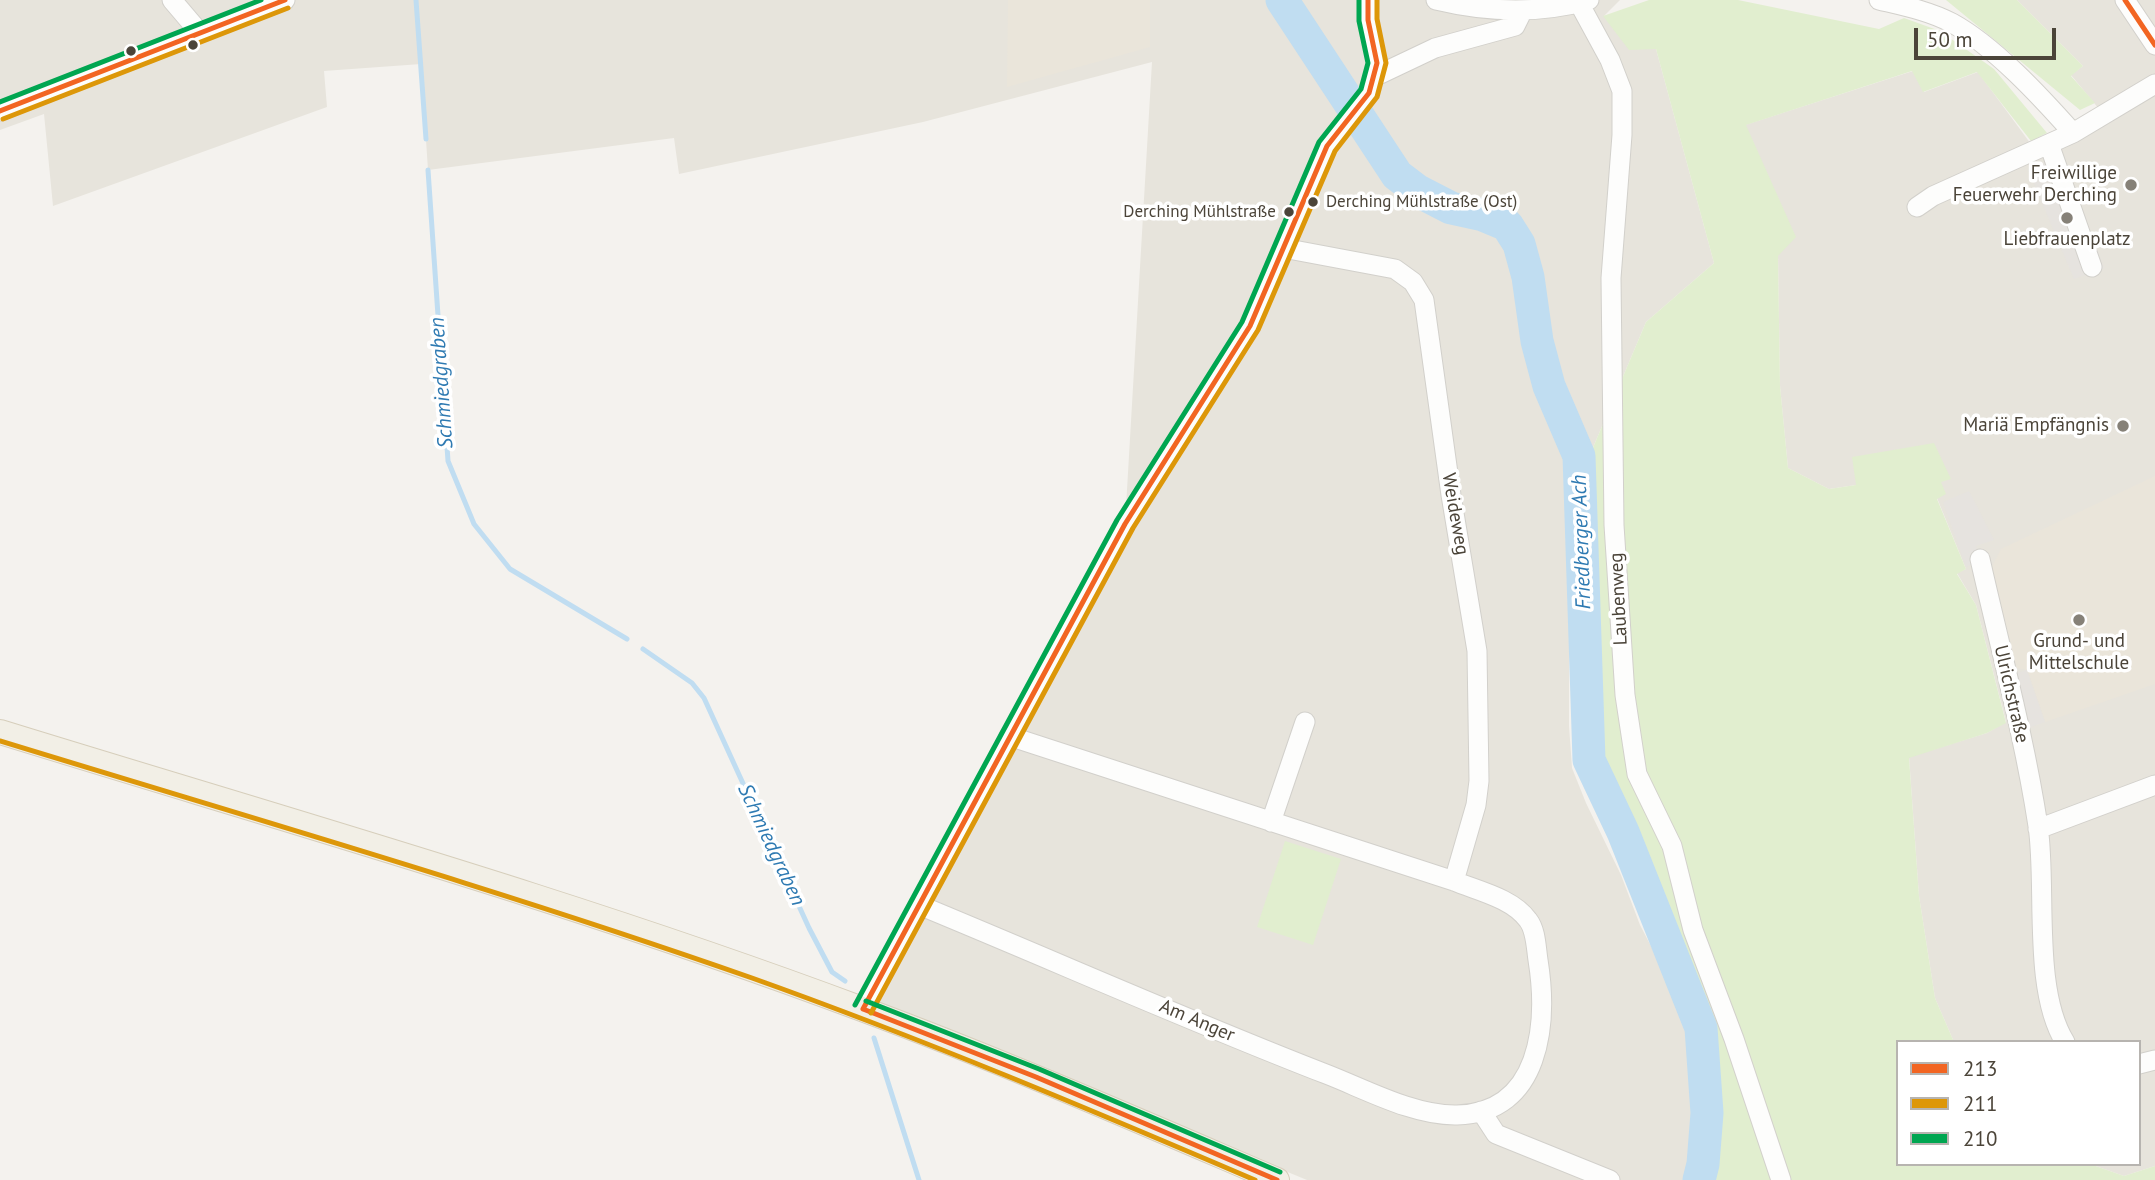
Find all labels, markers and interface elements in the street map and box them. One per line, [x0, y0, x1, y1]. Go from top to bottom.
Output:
scale bar [1917, 14, 2059, 58]
text: 50 m [1927, 26, 1973, 53]
unlabelled marker [186, 38, 200, 52]
unlabelled marker [124, 44, 138, 58]
place label: Freiwillige Feuerwehr Derching [1953, 163, 2117, 207]
marker: Freiwillige Feuerwehr Derching [2123, 177, 2139, 193]
place label: Derching Mühlstraße (Ost) [1326, 192, 1517, 212]
marker: Derching Mühlstraße (Ost) [1306, 195, 1320, 209]
place label: Derching Mühlstraße [1123, 202, 1276, 222]
marker: Derching Mühlstraße [1282, 205, 1296, 219]
marker: Liebfrauenplatz [2059, 210, 2075, 226]
place label: Liebfrauenplatz [2003, 229, 2131, 251]
water label: Schmiedgraben [425, 316, 459, 450]
place label: Mariä Empfängnis [1963, 415, 2109, 437]
marker: Mariä Empfängnis [2115, 418, 2131, 434]
street label: Weideweg [1437, 471, 1473, 557]
water label: Friedberger Ach [1567, 474, 1597, 610]
street label: Laubenweg [1605, 552, 1633, 646]
marker: Grund- und Mittelschule [2071, 612, 2087, 628]
place label: Grund- und Mittelschule [2029, 631, 2129, 675]
street label: Ulrichstraße [1989, 643, 2033, 745]
water label: Schmiedgraben [732, 780, 810, 910]
street label: Am Anger [1156, 995, 1238, 1047]
legend [1896, 1040, 2141, 1166]
text: 213 [1963, 1055, 1997, 1082]
text: 211 [1963, 1090, 1997, 1117]
text: 210 [1963, 1125, 1997, 1152]

